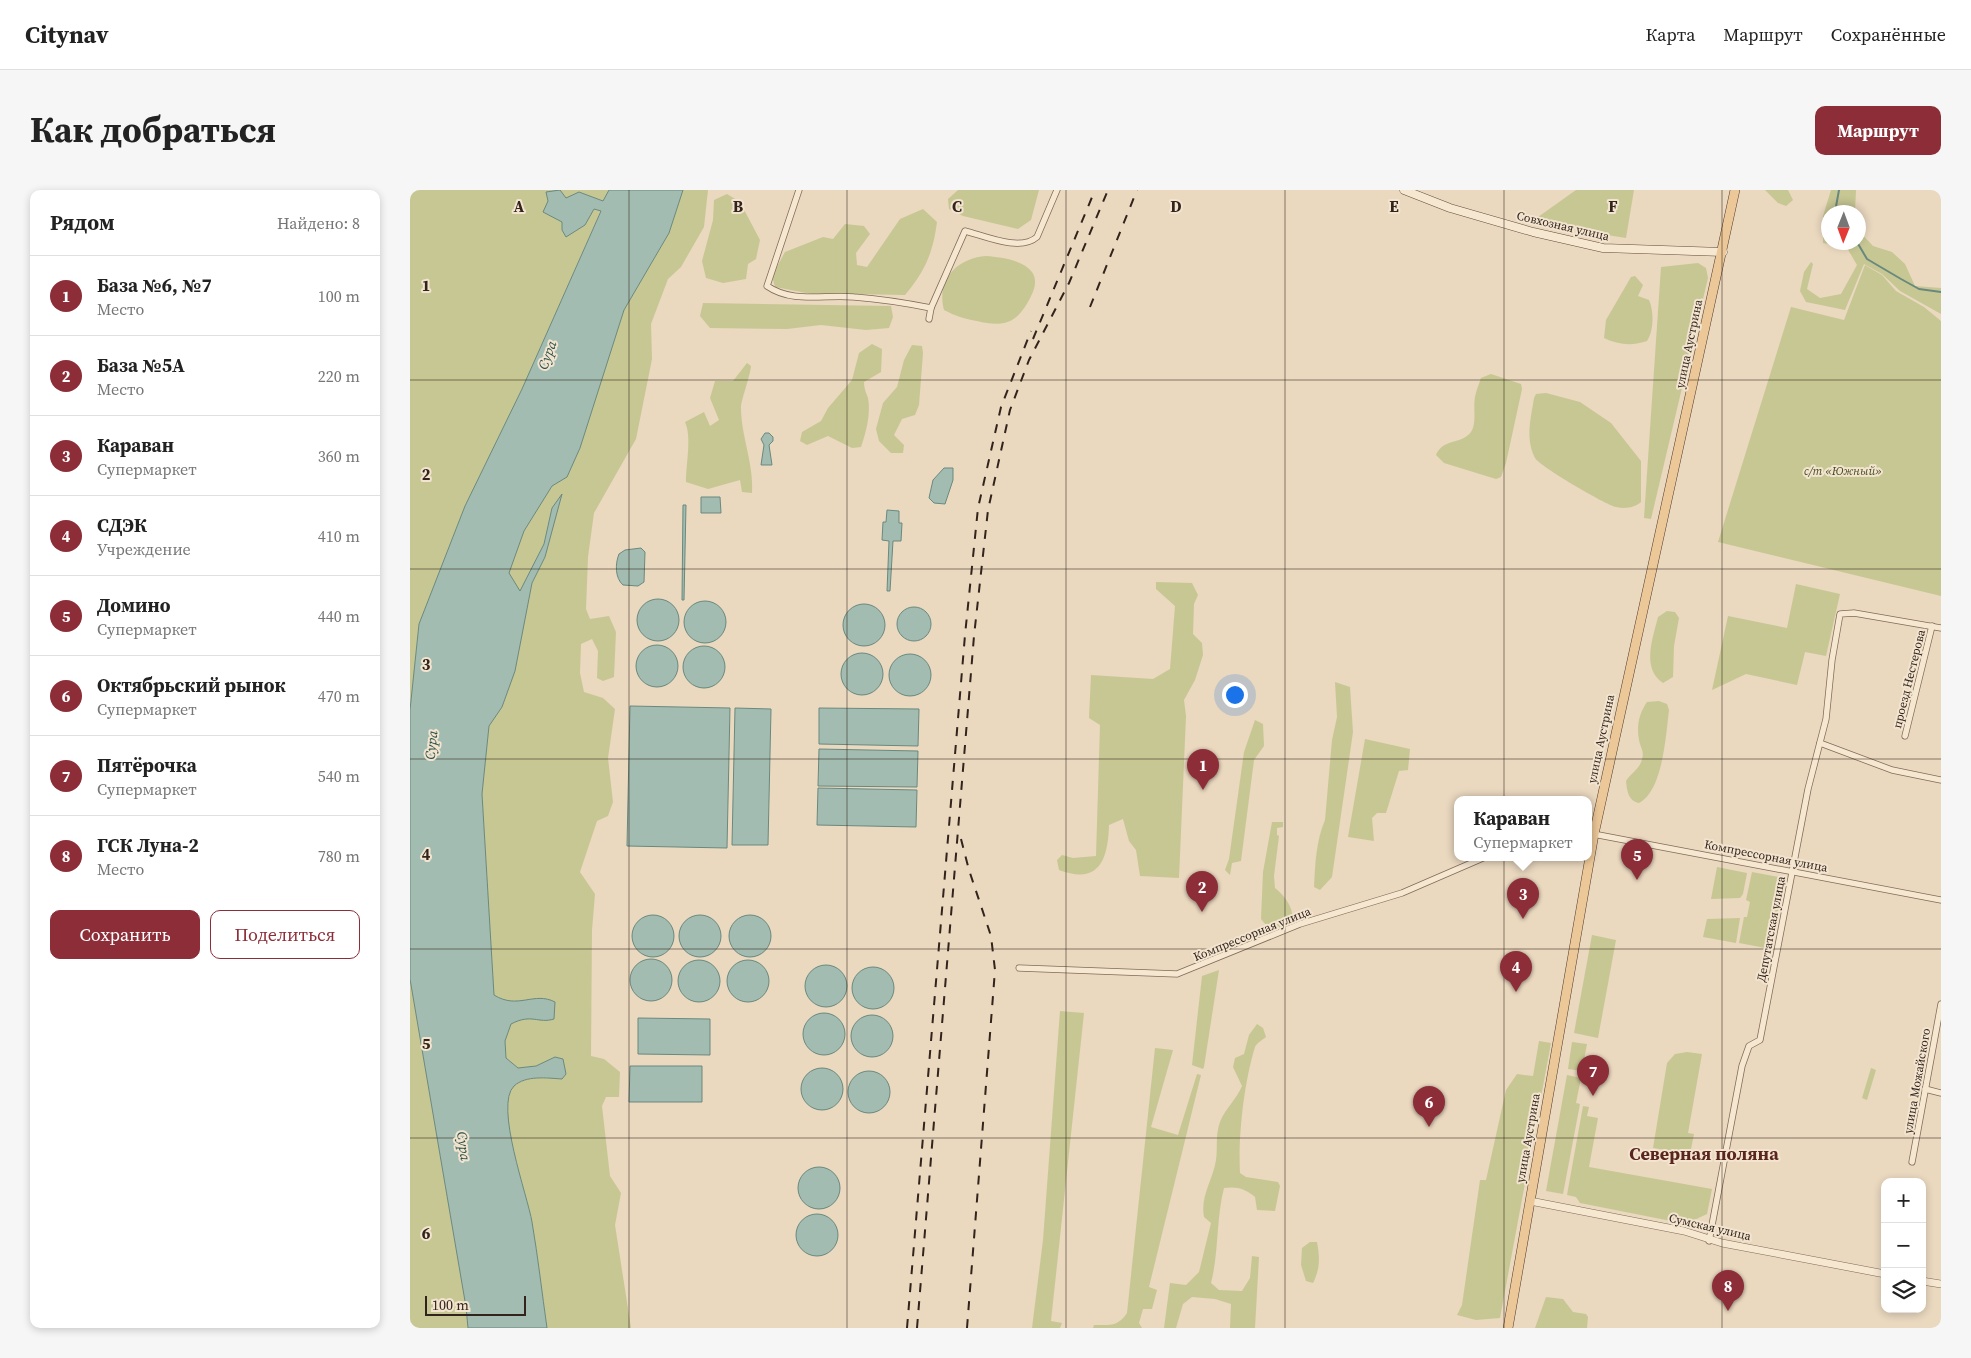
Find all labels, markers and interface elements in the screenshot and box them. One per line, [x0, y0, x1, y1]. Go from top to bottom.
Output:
text: Citynav [25, 18, 109, 51]
text: Карта [1646, 22, 1695, 47]
text: Маршрут [1723, 22, 1803, 47]
text: Сохранённые [1831, 22, 1946, 47]
text: Как добраться [30, 106, 276, 154]
button: Маршрут [1815, 106, 1941, 155]
text: A [514, 195, 525, 217]
text: B [733, 195, 744, 217]
text: C [952, 195, 962, 217]
text: D [1170, 195, 1182, 217]
text: E [1389, 195, 1399, 217]
text: F [1608, 195, 1618, 217]
north arrow [1821, 205, 1866, 250]
text: Рядом [50, 208, 115, 237]
street label: Совхозная улица [1515, 208, 1612, 245]
text: Найдено: 8 [277, 212, 360, 234]
text: База №6, №7 [97, 272, 212, 298]
text: 1 [422, 274, 430, 296]
text: 1 [62, 285, 70, 307]
text: 100 m [318, 285, 360, 307]
street label: улица Аустрина [1672, 297, 1706, 390]
text: Место [97, 298, 144, 320]
water label: Сура [533, 337, 562, 372]
text: База №5А [97, 352, 185, 378]
text: 2 [62, 365, 70, 387]
text: 220 m [318, 365, 360, 387]
text: Место [97, 378, 144, 400]
text: Караван [97, 432, 174, 458]
text: 3 [62, 445, 70, 467]
text: 360 m [318, 445, 360, 467]
text: Супермаркет [97, 458, 197, 480]
text: 2 [422, 463, 431, 485]
park label: с/т «Южный» [1804, 463, 1882, 479]
text: СДЭК [97, 512, 147, 538]
text: 4 [62, 525, 70, 547]
text: 410 m [318, 525, 360, 547]
text: Учреждение [97, 538, 191, 560]
text: Домино [97, 592, 170, 618]
text: 5 [62, 605, 70, 627]
text: 440 m [318, 605, 360, 627]
text: Супермаркет [97, 618, 197, 640]
street label: проезд Нестерова [1889, 627, 1929, 730]
text: 3 [422, 653, 431, 675]
text: Октябрьский рынок [97, 672, 286, 698]
your location [1222, 682, 1248, 708]
text: 6 [62, 685, 70, 707]
text: 470 m [318, 685, 360, 707]
street label: улица Аустрина [1584, 692, 1618, 785]
text: Супермаркет [97, 698, 197, 720]
water label: Сура [420, 729, 443, 761]
pin: 1 [1187, 749, 1219, 790]
text: Пятёрочка [97, 752, 197, 778]
text: 7 [62, 765, 70, 787]
text: 540 m [318, 765, 360, 787]
text: Супермаркет [97, 778, 197, 800]
popup [1454, 796, 1592, 861]
text: Караван [1473, 805, 1550, 831]
text: Супермаркет [1473, 831, 1573, 853]
text: ГСК Луна-2 [97, 832, 199, 858]
street label: Компрессорная улица [1703, 836, 1830, 876]
pin: 5 [1621, 839, 1653, 880]
text: 4 [422, 843, 431, 865]
text: 8 [62, 845, 70, 867]
text: 780 m [318, 845, 360, 867]
text: Место [97, 858, 144, 880]
pin: 2 [1186, 871, 1218, 912]
street label: Депутатская улица [1753, 874, 1789, 983]
pin: 3 [1507, 878, 1539, 919]
street label: Компрессорная улица [1191, 903, 1314, 965]
button: Сохранить [50, 910, 200, 959]
button: Поделиться [210, 910, 360, 959]
pin: 4 [1500, 951, 1532, 992]
street label: улица Можайского [1900, 1027, 1934, 1135]
text: 5 [422, 1032, 431, 1054]
pin: 7 [1577, 1055, 1609, 1096]
pin: 6 [1413, 1086, 1445, 1127]
street label: улица Аустрина [1512, 1091, 1544, 1184]
water label: Сура [452, 1130, 476, 1163]
district label: Северная поляна [1629, 1141, 1779, 1166]
map controls [1881, 1178, 1926, 1313]
button: + [1881, 1178, 1926, 1223]
street label: Сумская улица [1667, 1210, 1754, 1244]
text: 6 [422, 1222, 431, 1244]
button: − [1881, 1223, 1926, 1268]
button: layers [1881, 1268, 1926, 1313]
pin: 8 [1712, 1270, 1744, 1311]
scale bar [425, 1293, 526, 1316]
text: 100 m [432, 1295, 469, 1315]

